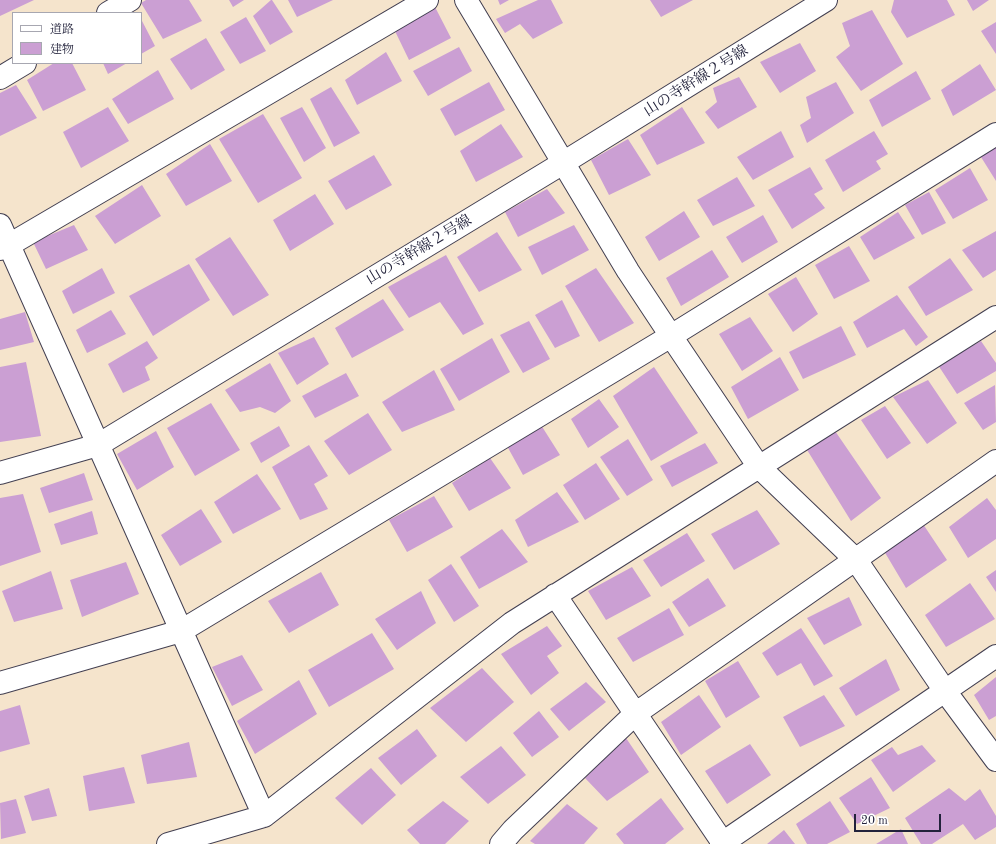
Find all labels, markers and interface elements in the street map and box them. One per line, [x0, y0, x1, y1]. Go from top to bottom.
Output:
legend [12, 12, 142, 64]
text: 道路 [50, 24, 74, 36]
street label: 山の寺幹線２号線 [640, 42, 752, 120]
text: 建物 [50, 44, 74, 56]
street label: 山の寺幹線２号線 [363, 211, 475, 289]
scale bar [856, 806, 943, 832]
text: 20 m [861, 815, 888, 827]

